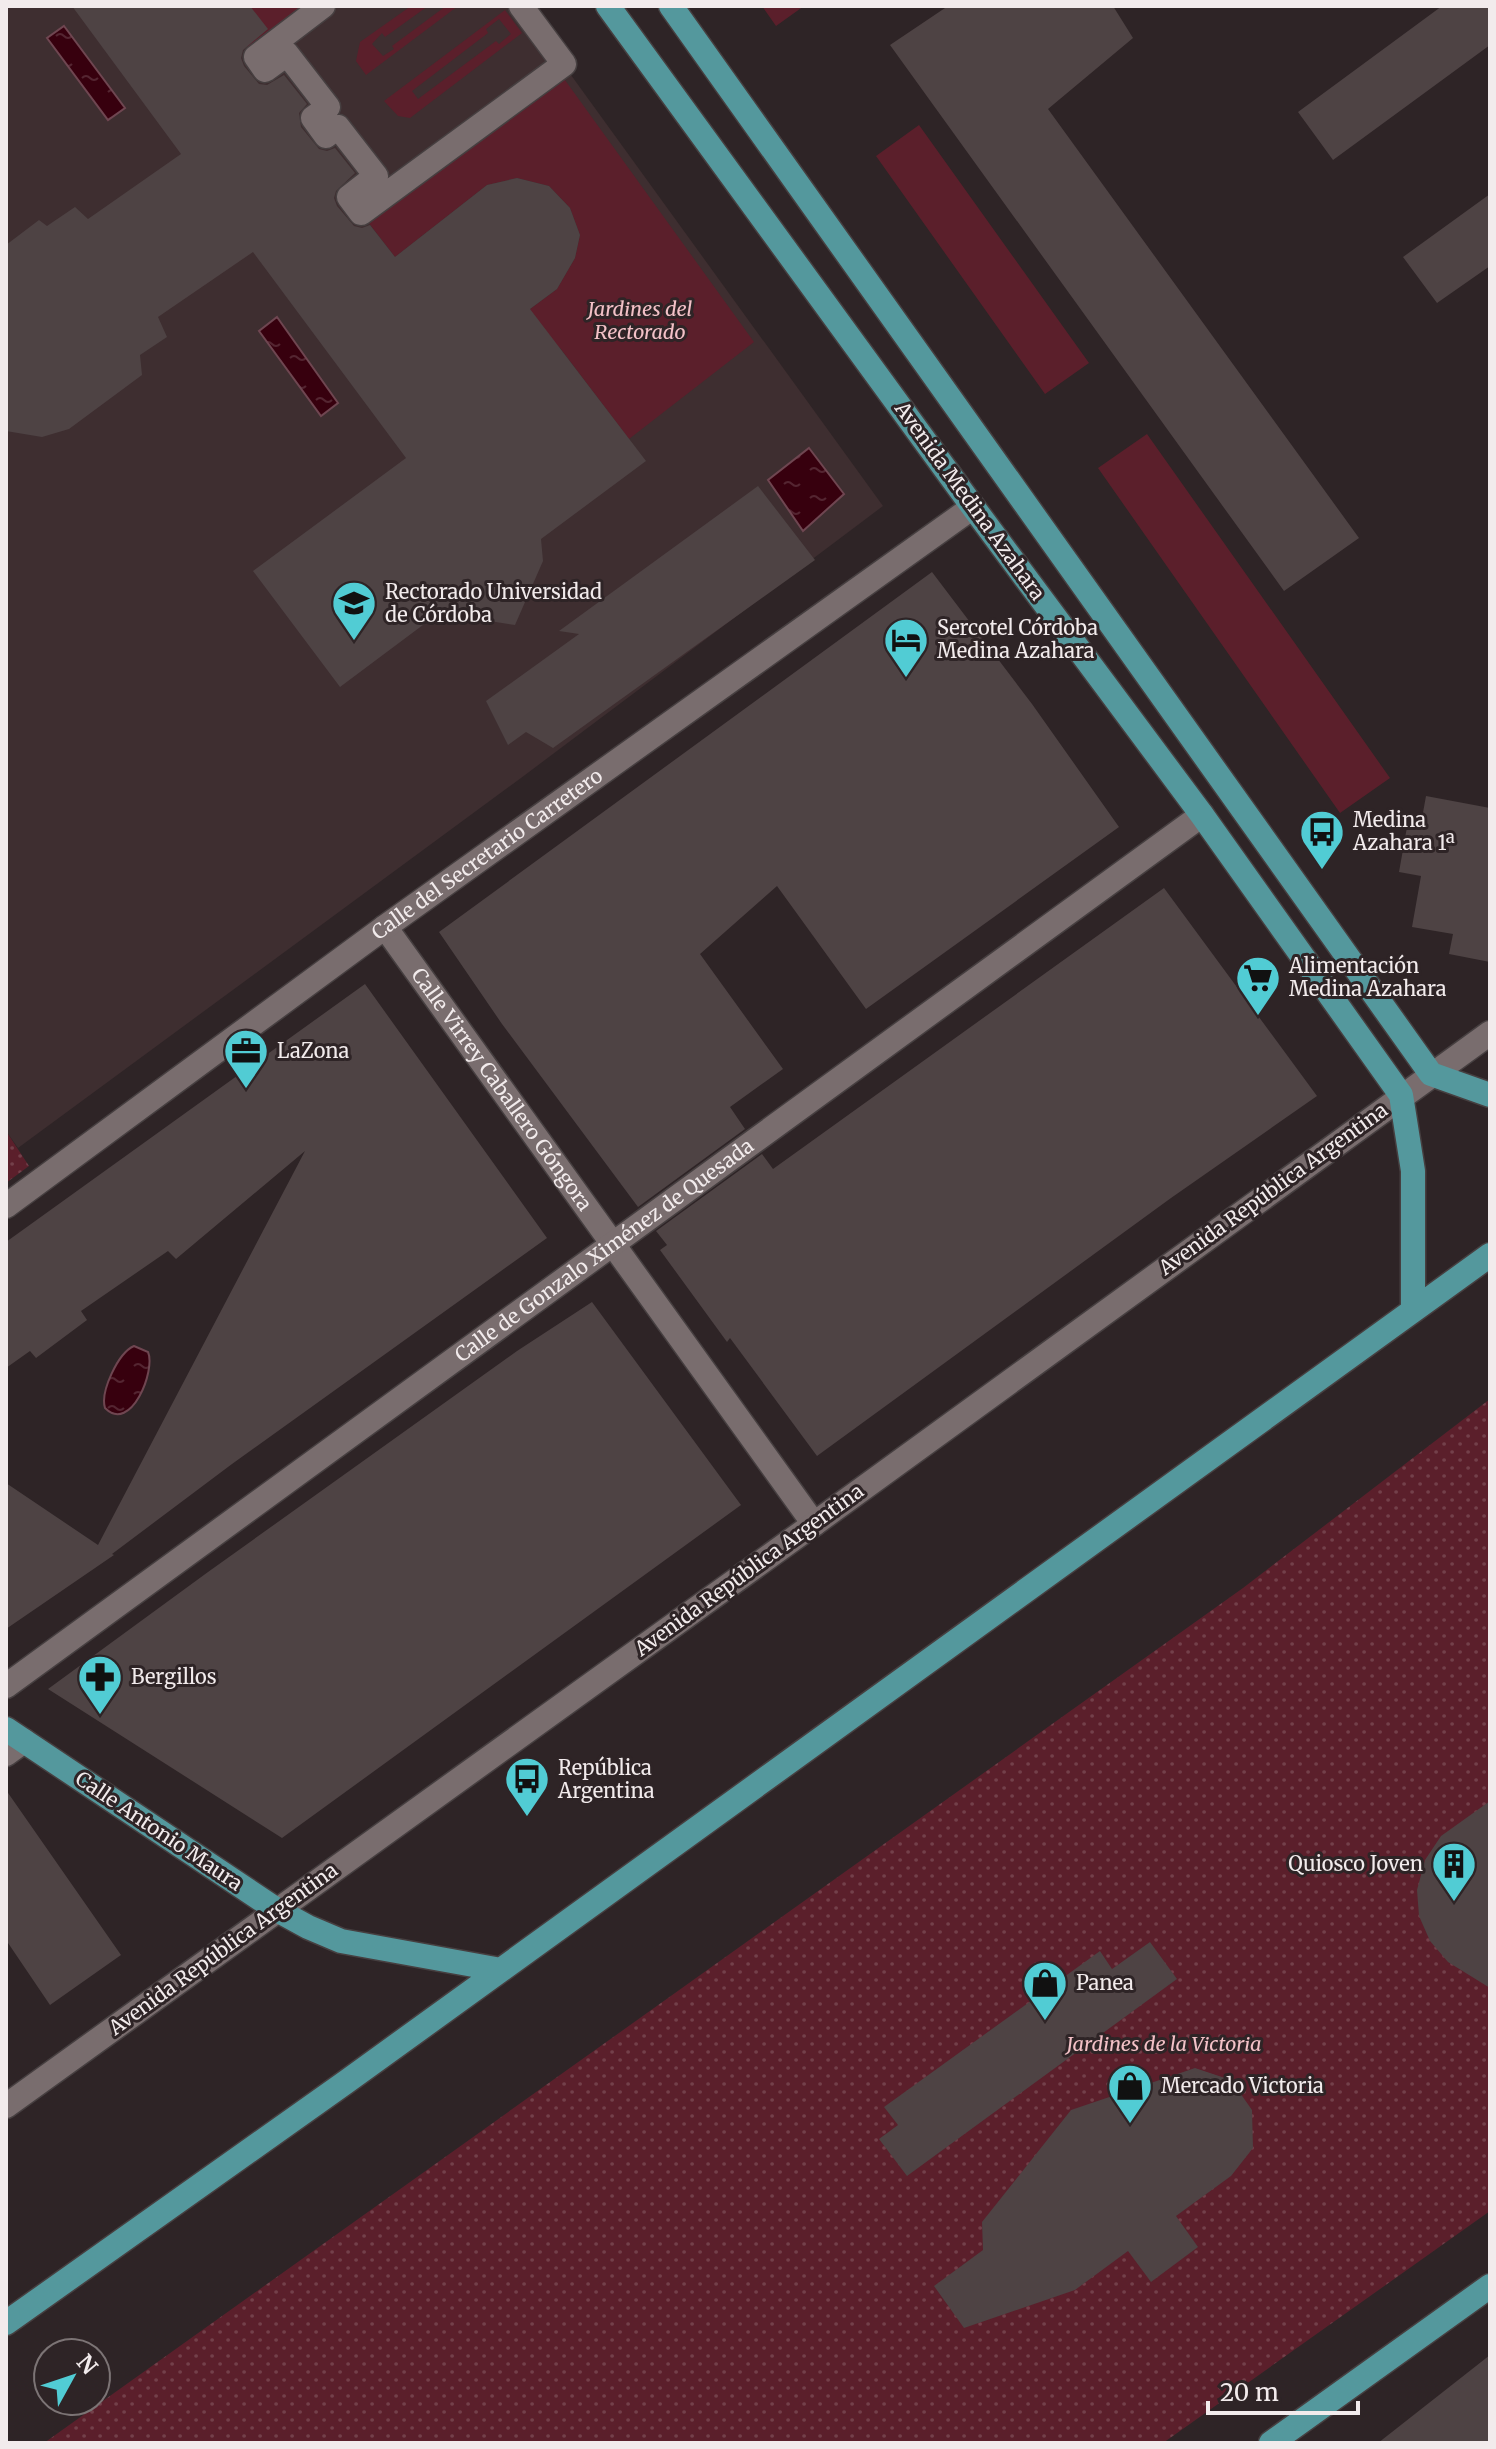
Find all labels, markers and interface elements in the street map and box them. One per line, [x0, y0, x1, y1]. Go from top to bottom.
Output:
park label: Jardines del Rectorado [586, 296, 692, 344]
street label: Avenida Medina Azahara [889, 396, 1051, 605]
school or university icon: Rectorado Universidad de Córdoba [330, 579, 378, 642]
place label: Rectorado Universidad de Córdoba [385, 579, 602, 627]
place label: Sercotel Córdoba Medina Azahara [937, 615, 1098, 663]
hotel icon: Sercotel Córdoba Medina Azahara [882, 616, 930, 679]
street label: Calle del Secretario Carretero [366, 763, 607, 945]
place label: Medina Azahara 1ª [1352, 807, 1455, 855]
bus stop icon: Medina Azahara 1ª [1298, 808, 1346, 871]
place label: Alimentación Medina Azahara [1288, 953, 1447, 1001]
supermarket icon: Alimentación Medina Azahara [1234, 954, 1282, 1017]
street label: Calle Virrey Caballero Góngora [406, 963, 598, 1216]
office icon: LaZona [222, 1027, 270, 1090]
place label: LaZona [277, 1038, 350, 1063]
street label: Avenida República Argentina [1153, 1097, 1392, 1281]
street label: Calle de Gonzalo Ximénez de Quesada [450, 1133, 758, 1367]
street label: Avenida República Argentina [629, 1478, 868, 1662]
pharmacy icon: Bergillos [76, 1653, 124, 1716]
place label: Bergillos [131, 1664, 217, 1689]
bus stop icon: República Argentina [503, 1755, 551, 1818]
place label: República Argentina [557, 1755, 655, 1803]
street label: Calle Antonio Maura [71, 1765, 248, 1896]
building icon: Quiosco Joven [1430, 1840, 1478, 1903]
place label: Quiosco Joven [1288, 1851, 1423, 1876]
street label: Avenida República Argentina [103, 1857, 342, 2041]
shop icon: Panea [1021, 1959, 1069, 2022]
place label: Panea [1076, 1970, 1134, 1995]
park label: Jardines de la Victoria [1065, 2031, 1261, 2056]
shop icon: Mercado Victoria [1106, 2062, 1154, 2125]
place label: Mercado Victoria [1161, 2073, 1324, 2098]
north arrow [32, 2337, 112, 2417]
text: N [71, 2348, 104, 2380]
scale bar [1208, 2365, 1358, 2415]
text: 20 m [1220, 2377, 1279, 2408]

